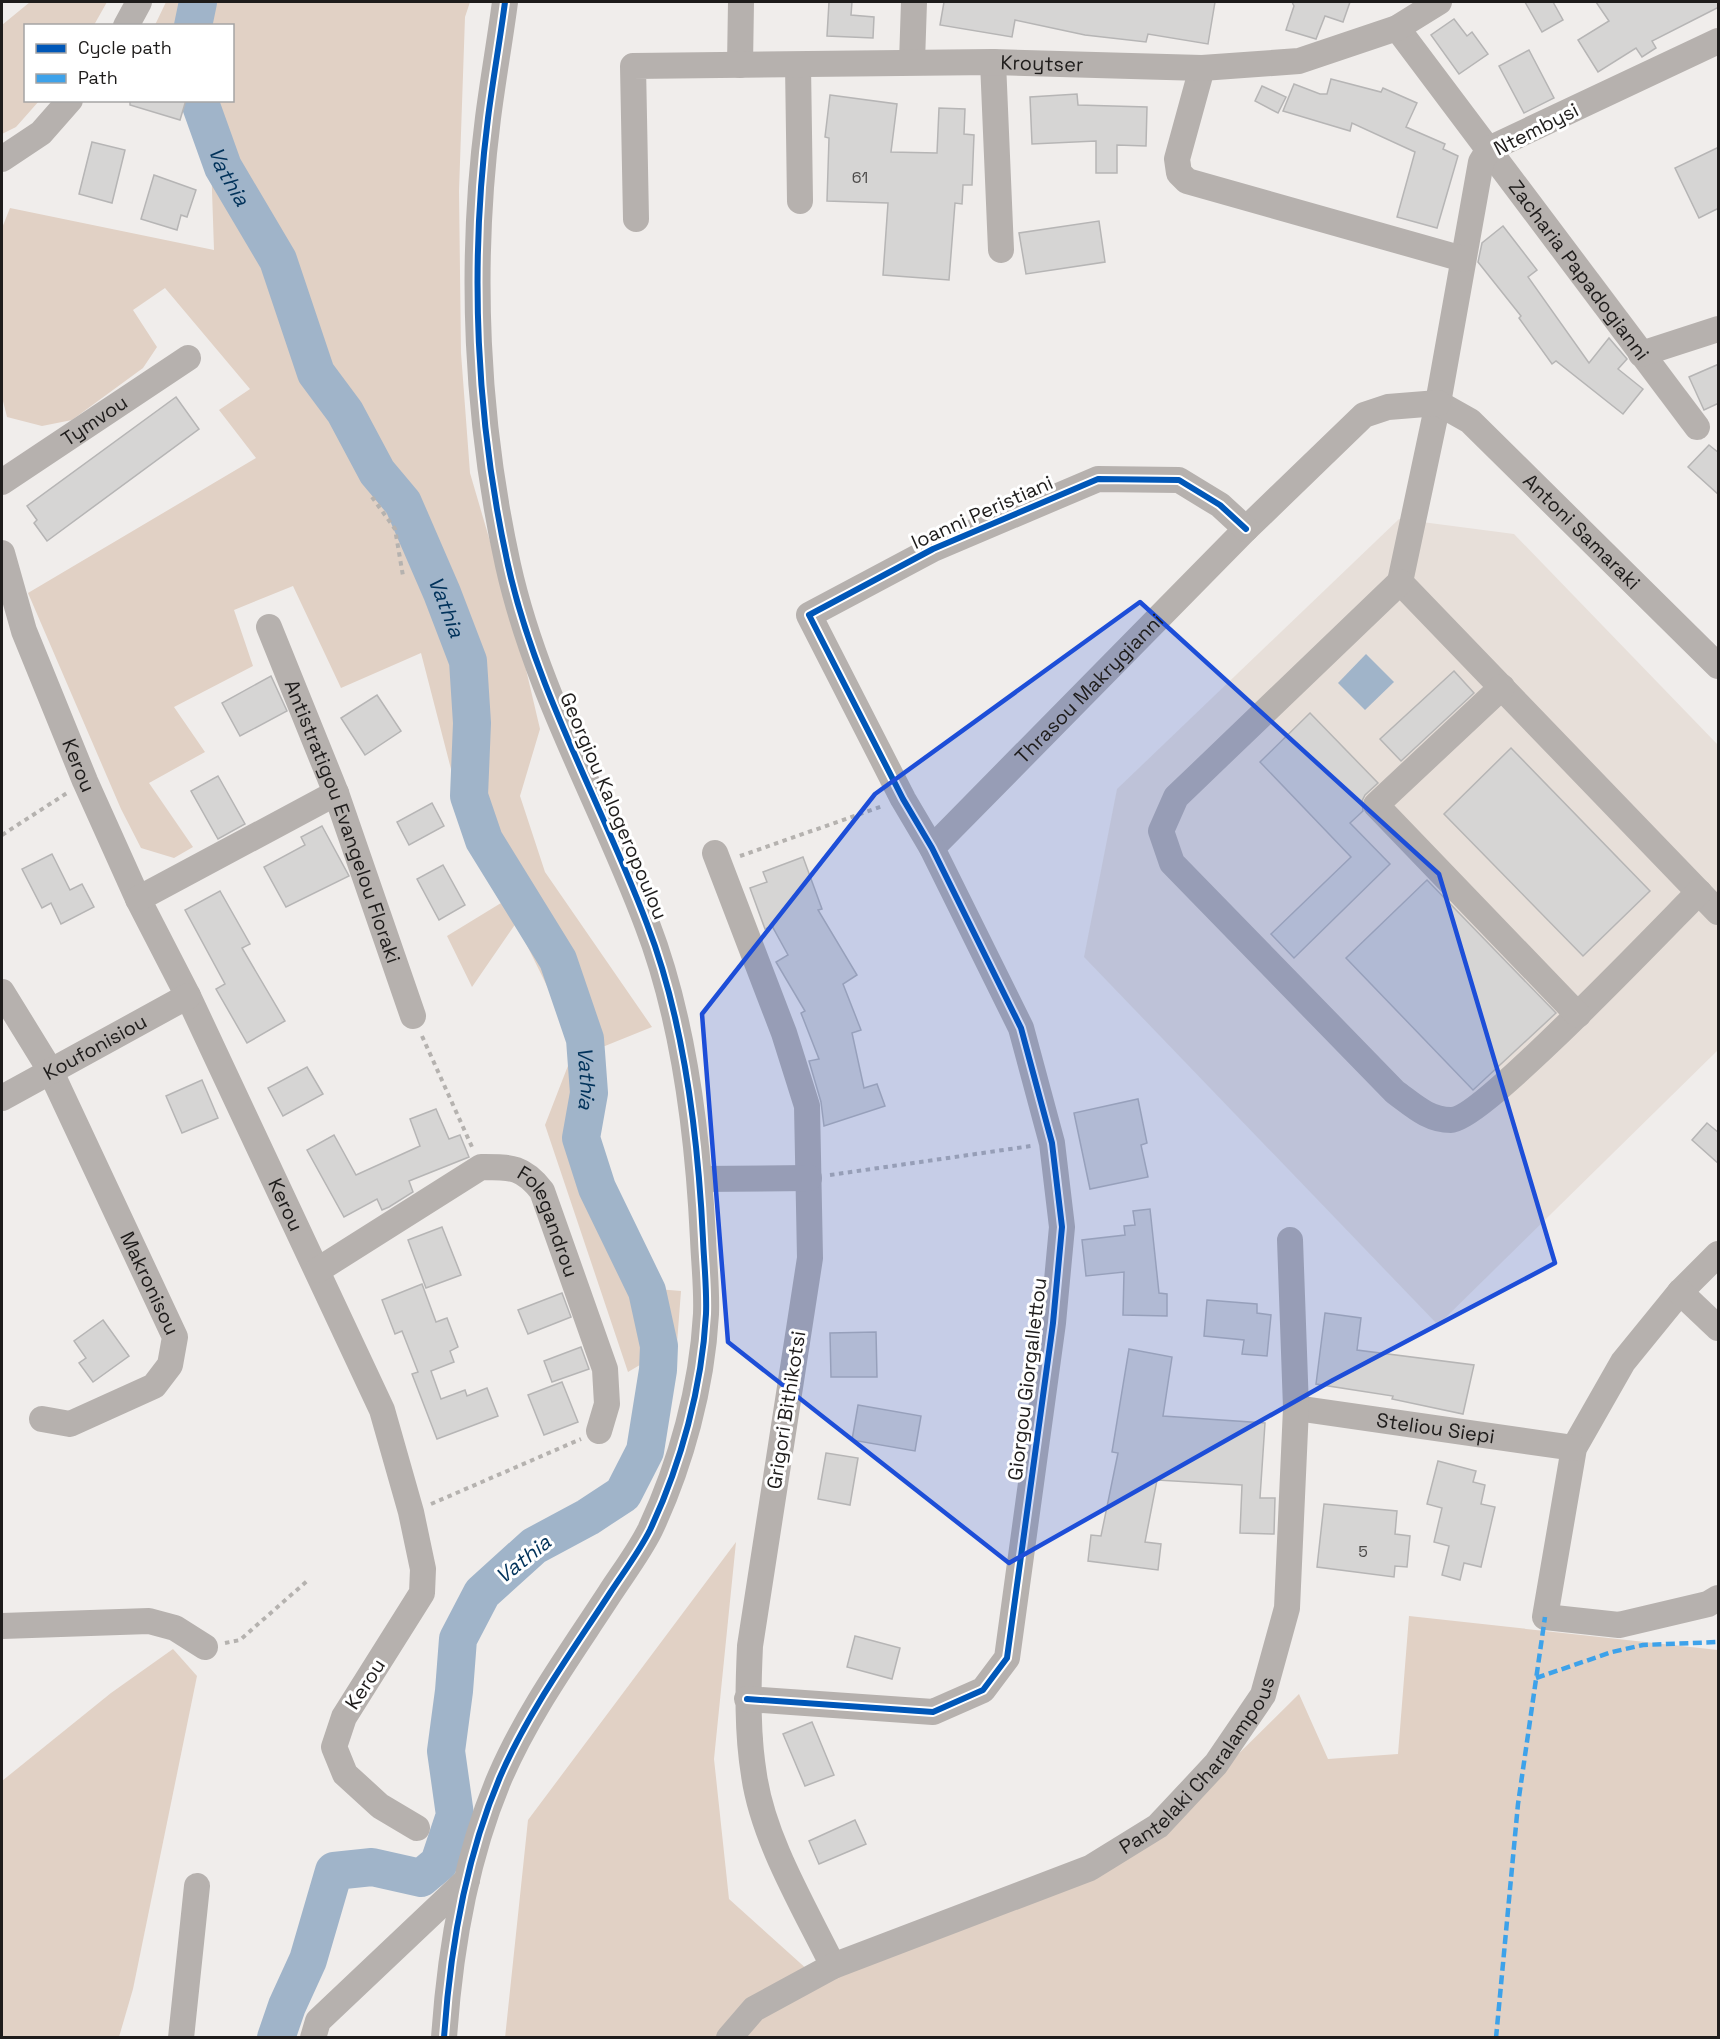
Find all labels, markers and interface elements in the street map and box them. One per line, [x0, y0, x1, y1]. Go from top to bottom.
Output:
legend [24, 24, 234, 102]
text: Cycle path [78, 36, 172, 59]
street label: Kroytser [1000, 49, 1084, 78]
text: Path [78, 66, 118, 89]
street label: Ntembysi [1489, 97, 1583, 161]
water label: Vathia [203, 143, 257, 211]
house number: 61 [852, 167, 868, 188]
street label: Zacharia Papadogianni [1503, 175, 1655, 366]
street label: Tymvou [56, 389, 133, 452]
street label: Antoni Samaraki [1518, 468, 1646, 595]
street label: Ioanni Peristiani [907, 469, 1057, 555]
water label: Vathia [423, 572, 471, 642]
street label: Thrasou Makrygianni [1009, 608, 1169, 769]
street label: Antistratigou Evangelou Floraki [279, 676, 407, 967]
street label: Georgiou Kalogeropoulou [554, 689, 674, 923]
street label: Kerou [56, 735, 101, 796]
street label: Koufonisiou [39, 1008, 151, 1086]
water label: Vathia [572, 1046, 603, 1113]
street label: Folegandrou [513, 1160, 584, 1281]
street label: Kerou [262, 1174, 309, 1235]
street label: Makronisou [114, 1227, 185, 1339]
street label: Giorgou Giorgallettou [1002, 1276, 1052, 1482]
street label: Grigori Bithikotsi [761, 1329, 811, 1491]
street label: Steliou Siepi [1375, 1407, 1496, 1449]
water label: Vathia [490, 1528, 557, 1589]
house number: 5 [1358, 1541, 1368, 1562]
street label: Kerou [339, 1654, 391, 1714]
street label: Pantelaki Charalampous [1114, 1674, 1280, 1860]

